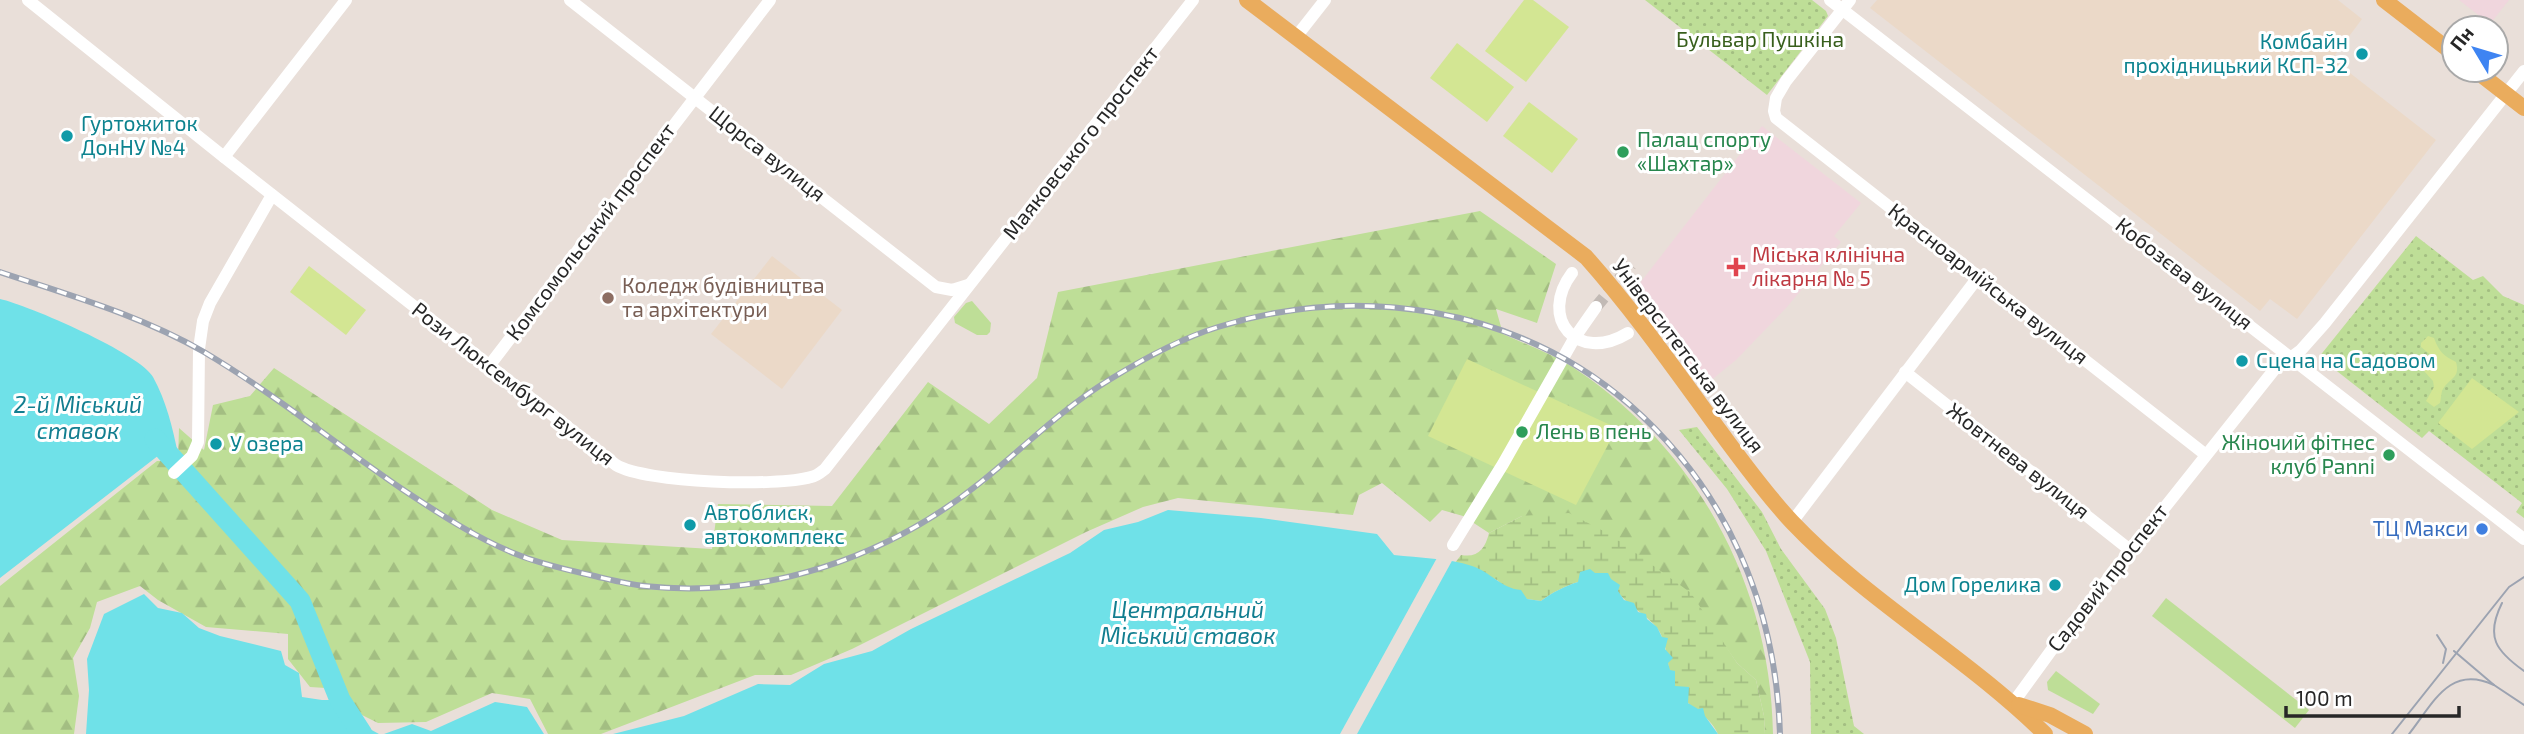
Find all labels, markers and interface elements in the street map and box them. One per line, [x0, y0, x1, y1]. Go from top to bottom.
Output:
north arrow [2440, 14, 2510, 84]
text: Пн [2445, 21, 2478, 55]
park label: Бульвар Пушкіна [1676, 26, 1844, 52]
place label: Комбайн прохідницький КСП-32 [2123, 28, 2348, 77]
street label: Маяковського проспект [997, 40, 1163, 244]
marker: Комбайн прохідницький КСП-32 [2354, 46, 2370, 62]
street label: Щорса вулиця [704, 100, 831, 207]
place label: Гуртожиток ДонНУ №4 [81, 110, 198, 159]
street label: Комсомольський проспект [500, 117, 680, 345]
place label: Палац спорту «Шахтар» [1637, 126, 1771, 175]
marker: Гуртожиток ДонНУ №4 [59, 128, 75, 144]
marker: Палац спорту «Шахтар» [1615, 144, 1631, 160]
street label: Красноармійська вулиця [1883, 197, 2094, 369]
street label: Кобозєва вулиця [2111, 211, 2259, 335]
place label: Міська клінічна лікарня № 5 [1752, 241, 1905, 290]
street label: Університетська вулиця [1607, 253, 1770, 458]
marker: Міська клінічна лікарня № 5 [1726, 257, 1746, 277]
place label: Коледж будівництва та архітектури [622, 272, 825, 322]
marker: Коледж будівництва та архітектури [600, 290, 616, 306]
street label: Рози Люксембург вулиця [407, 296, 620, 470]
place label: Сцена на Садовом [2256, 347, 2436, 372]
marker: Сцена на Садовом [2234, 353, 2250, 369]
water label: 2-й Міський ставок [14, 390, 142, 444]
street label: Жовтнева вулиця [1942, 396, 2095, 524]
place label: Лень в пень [1536, 418, 1652, 443]
marker: Лень в пень [1514, 424, 1530, 440]
place label: Жіночий фітнес клуб Panni [2221, 429, 2375, 479]
place label: У озера [230, 430, 304, 455]
marker: У озера [208, 436, 224, 452]
marker: Жіночий фітнес клуб Panni [2381, 447, 2397, 463]
street label: Садовий проспект [2041, 498, 2172, 656]
place label: Автоблиск, автокомплекс [704, 499, 845, 548]
place label: ТЦ Макси [2373, 515, 2468, 540]
marker: Автоблиск, автокомплекс [682, 517, 698, 533]
marker: ТЦ Макси [2474, 521, 2490, 537]
place label: Дом Горелика [1904, 571, 2041, 596]
marker: Дом Горелика [2047, 577, 2063, 593]
water label: Центральний Міський ставок [1101, 595, 1275, 649]
scale bar [2286, 674, 2459, 718]
text: 100 m [2296, 685, 2353, 710]

